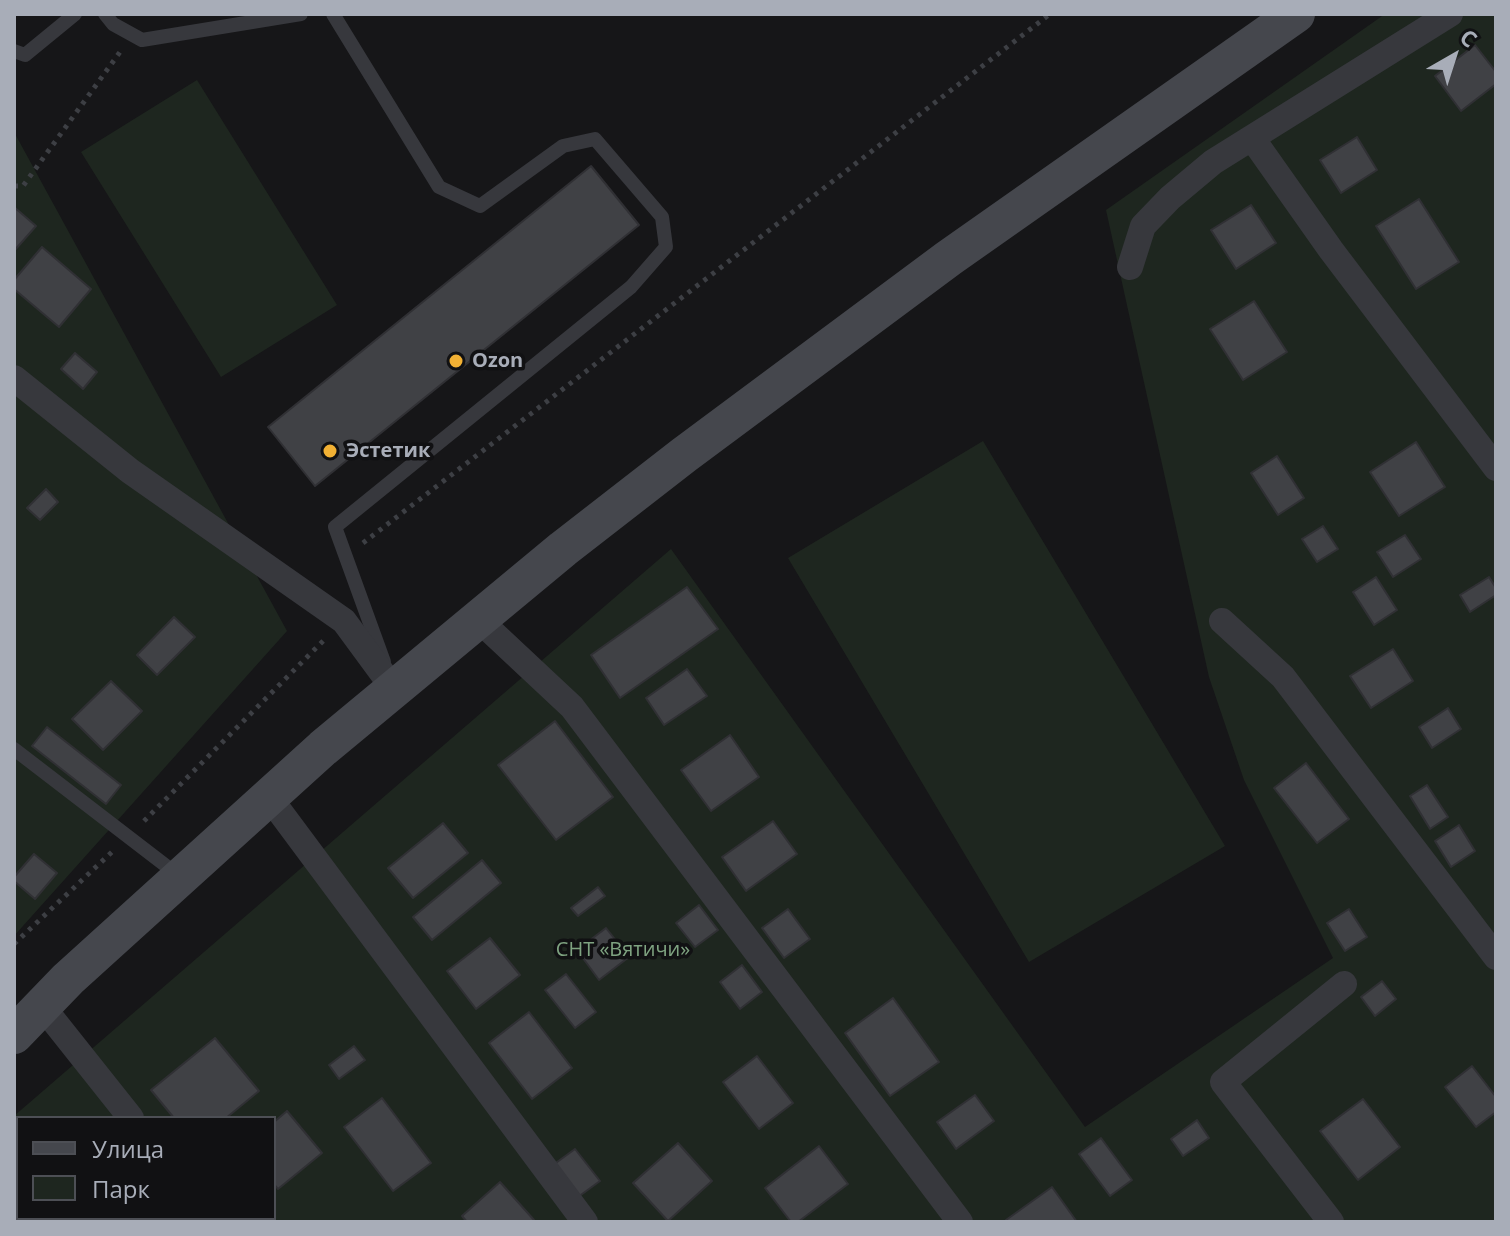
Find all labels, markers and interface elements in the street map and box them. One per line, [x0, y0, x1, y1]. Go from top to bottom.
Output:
north arrow [1414, 16, 1494, 96]
text: С [1454, 21, 1484, 53]
place label: Ozon [472, 349, 523, 373]
marker: Ozon [447, 352, 465, 370]
place label: Эстетик [346, 439, 430, 463]
marker: Эстетик [321, 442, 339, 460]
park label: СНТ «Вятичи» [556, 938, 690, 962]
legend [16, 1116, 276, 1220]
text: Улица [92, 1132, 164, 1165]
text: Парк [92, 1172, 150, 1205]

